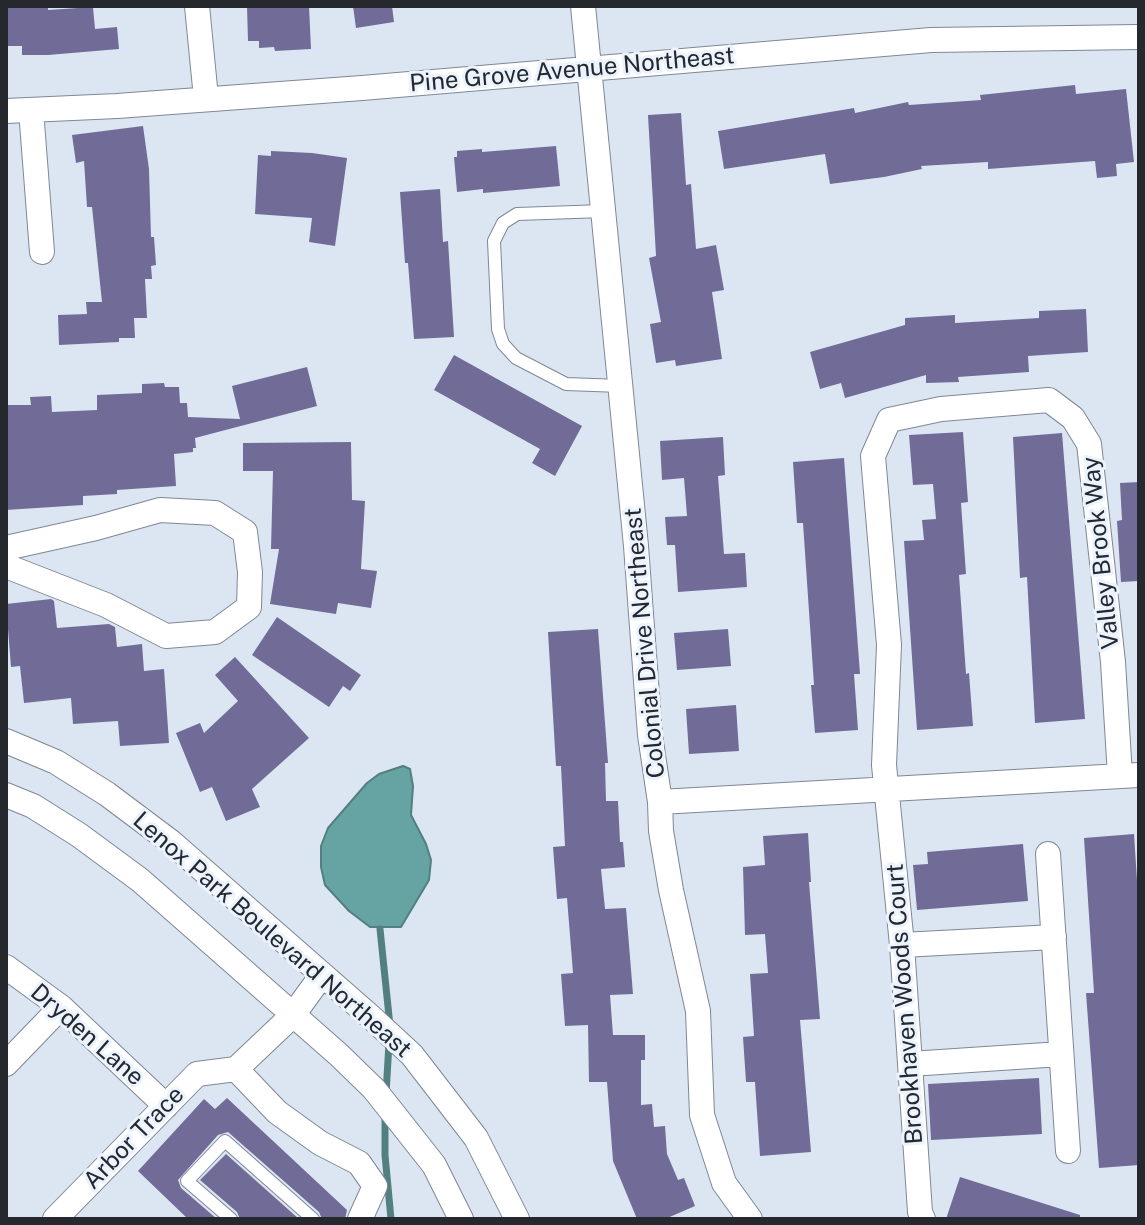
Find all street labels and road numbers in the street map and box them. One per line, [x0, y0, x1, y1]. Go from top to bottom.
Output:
street label: Pine Grove Avenue Northeast [408, 41, 736, 99]
street label: Valley Brook Way [1077, 455, 1125, 651]
street label: Colonial Drive Northeast [619, 507, 671, 779]
street label: Lenox Park Boulevard Northeast [127, 806, 417, 1064]
street label: Brookhaven Woods Court [881, 863, 929, 1145]
street label: Dryden Lane [24, 978, 150, 1092]
street label: Arbor Trace [78, 1081, 190, 1195]

